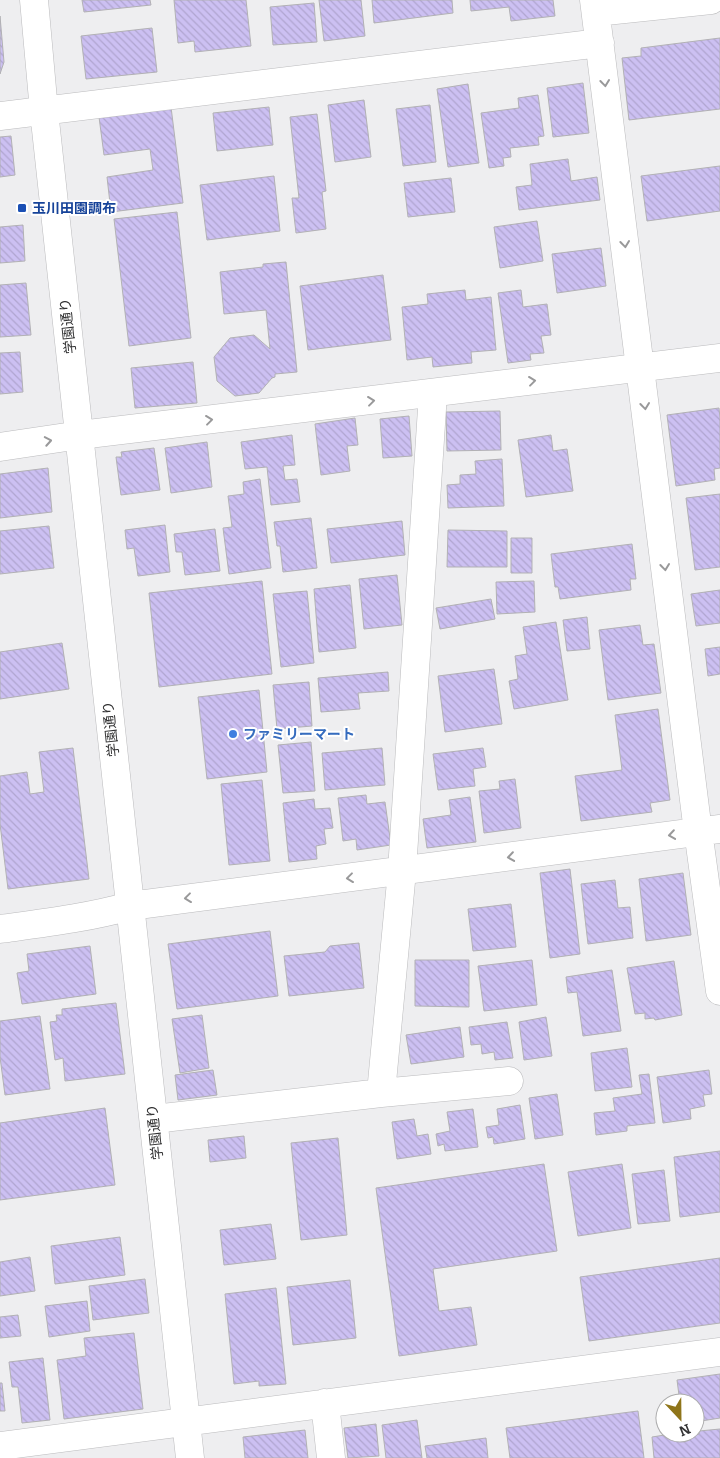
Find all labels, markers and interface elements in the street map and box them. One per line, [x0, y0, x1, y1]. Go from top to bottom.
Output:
one-way arrow [599, 79, 610, 87]
place label: 玉川田園調布 [32, 200, 116, 217]
marker: 玉川田園調布 [16, 202, 28, 214]
one-way arrow [619, 241, 630, 249]
street label: 学園通り [57, 297, 79, 355]
one-way arrow [528, 376, 536, 387]
one-way arrow [367, 396, 375, 407]
one-way arrow [639, 402, 650, 410]
one-way arrow [206, 415, 214, 426]
one-way arrow [44, 436, 53, 446]
one-way arrow [660, 562, 670, 571]
street label: 学園通り [100, 700, 122, 758]
place label: ファミリーマート [243, 726, 355, 743]
marker: ファミリーマート [227, 728, 239, 740]
one-way arrow [667, 829, 675, 840]
one-way arrow [506, 851, 514, 862]
one-way arrow [345, 872, 353, 883]
one-way arrow [184, 893, 193, 903]
street label: 学園通り [144, 1103, 166, 1161]
north arrow [655, 1393, 705, 1443]
text: N [676, 1420, 693, 1440]

